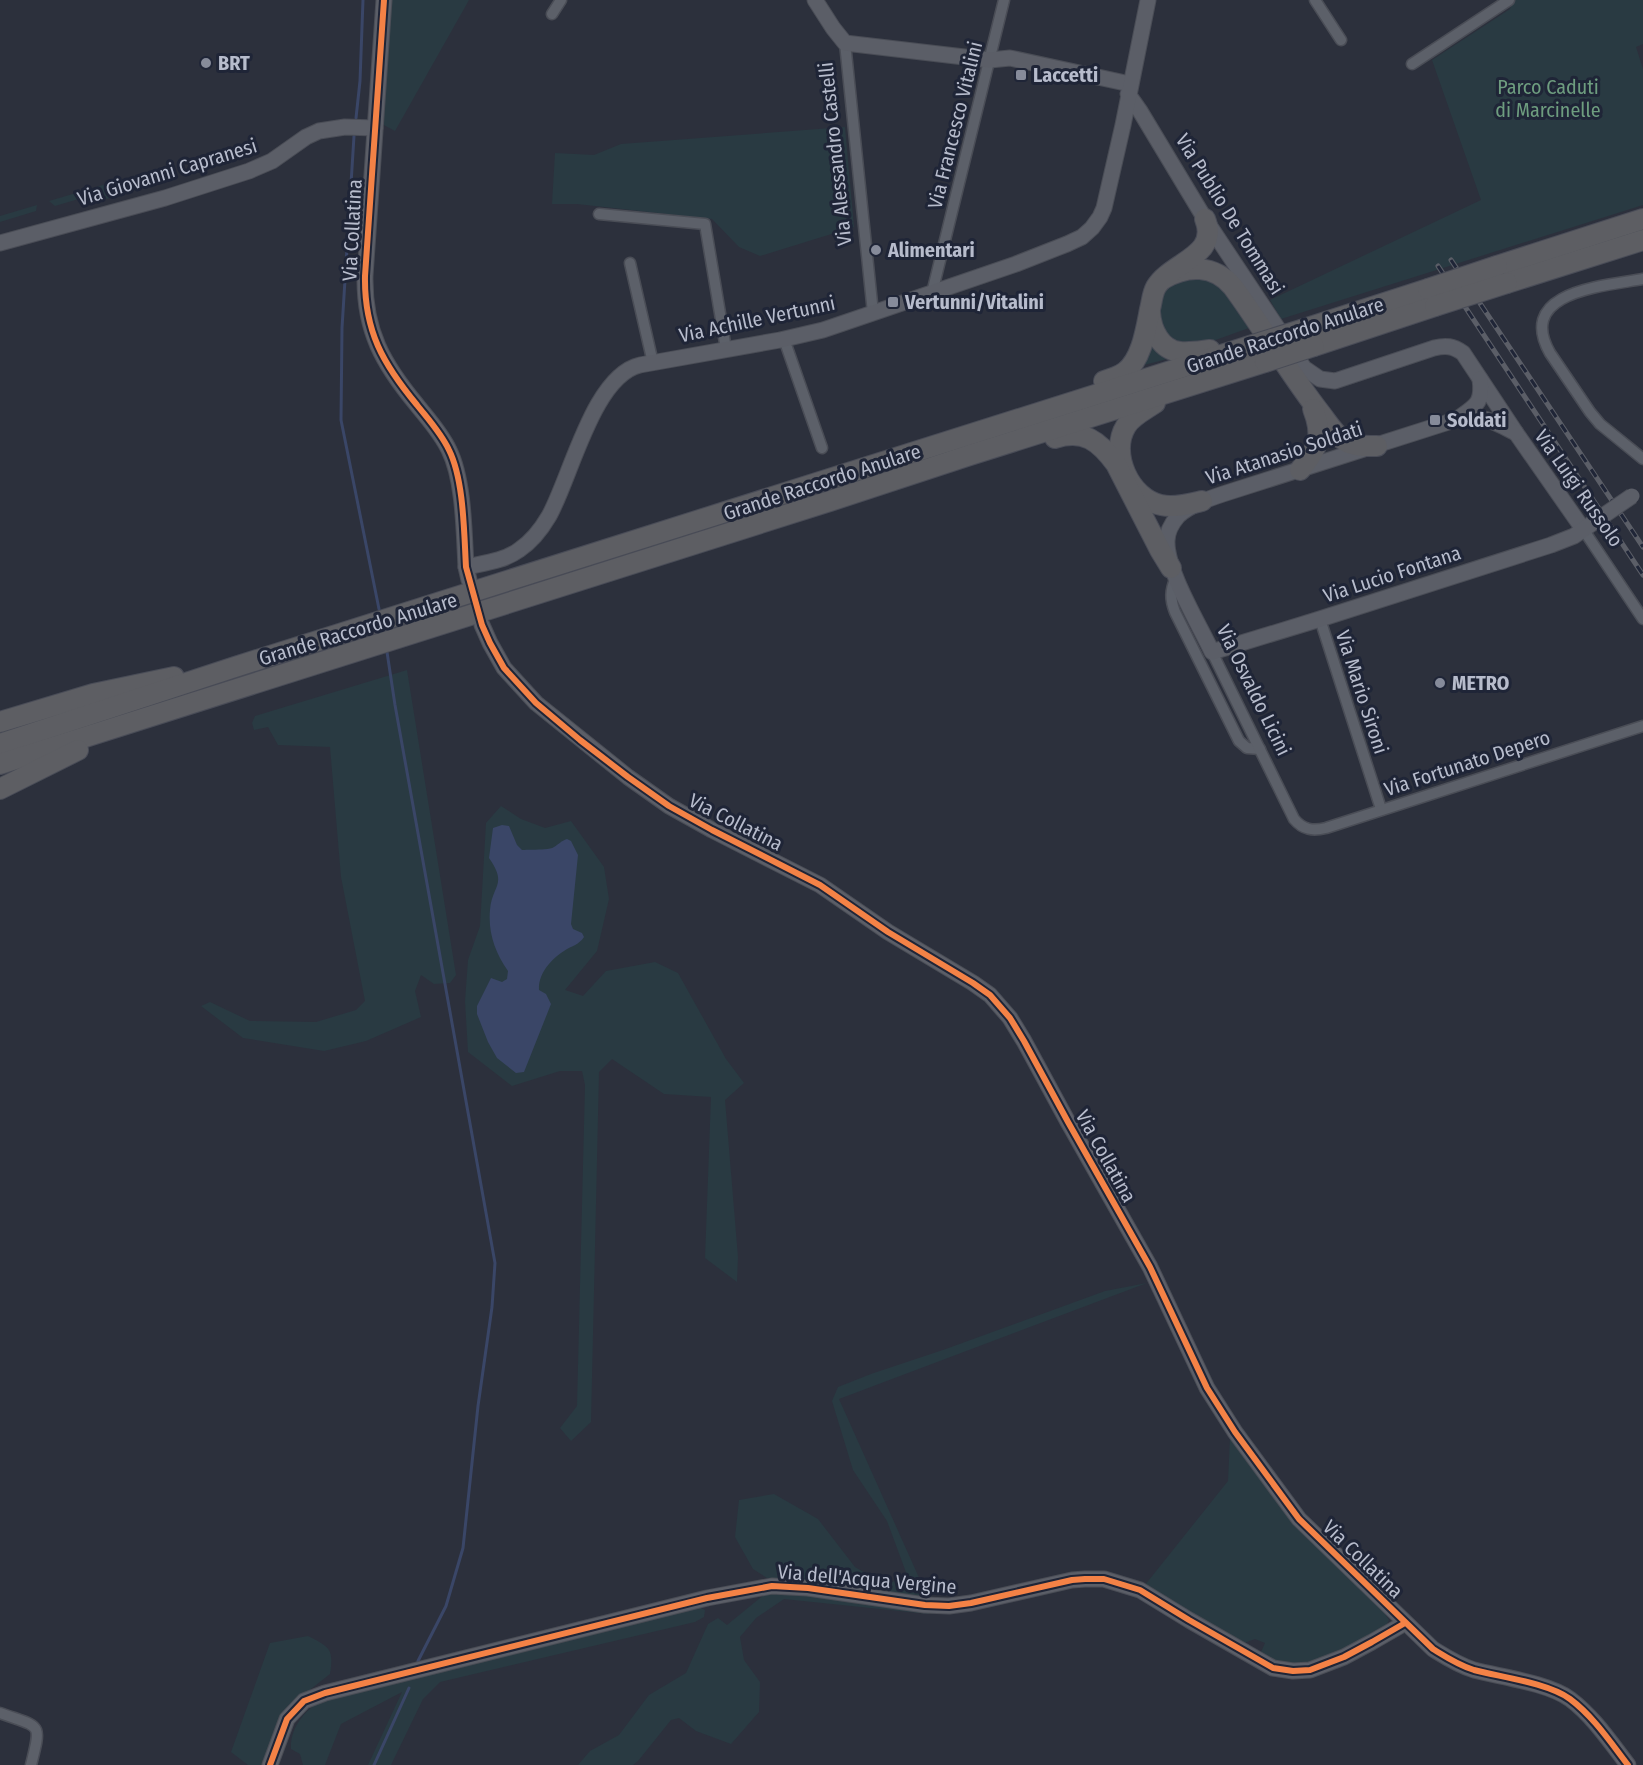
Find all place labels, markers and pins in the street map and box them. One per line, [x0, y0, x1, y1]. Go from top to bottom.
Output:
place label: BRT [218, 51, 250, 75]
marker: BRT [199, 56, 213, 70]
place label: Laccetti [1033, 63, 1098, 87]
marker: Laccetti [1014, 68, 1028, 82]
place label: Alimentari [887, 238, 975, 262]
marker: Alimentari [869, 243, 883, 257]
place label: Vertunni/Vitalini [904, 290, 1044, 314]
marker: Vertunni/Vitalini [886, 295, 900, 309]
place label: Soldati [1447, 408, 1506, 432]
marker: Soldati [1428, 413, 1442, 427]
place label: METRO [1452, 671, 1509, 695]
marker: METRO [1433, 676, 1447, 690]

